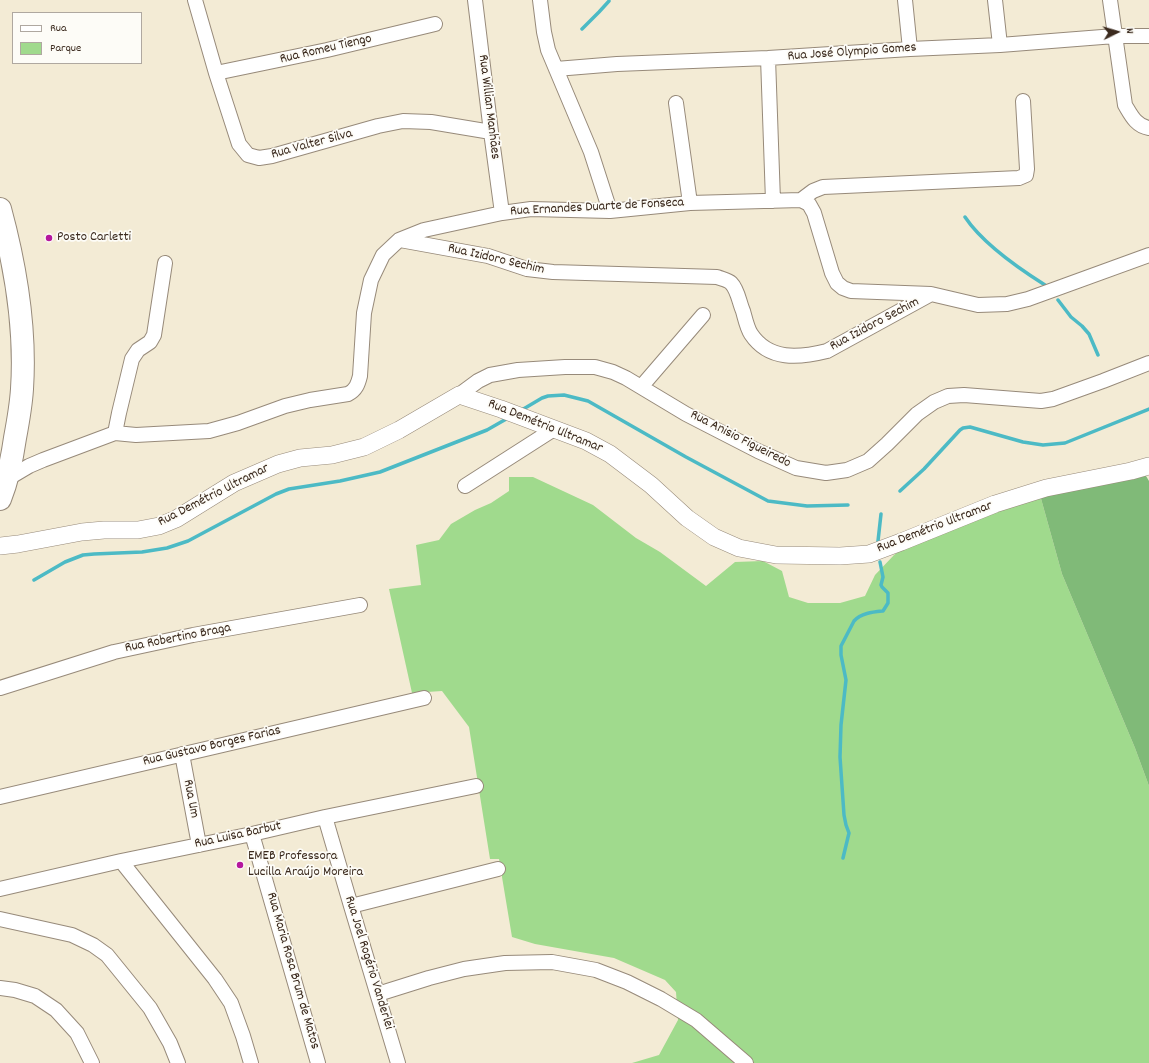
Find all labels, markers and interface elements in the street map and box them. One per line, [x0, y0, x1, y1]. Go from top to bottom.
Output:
legend [12, 12, 142, 64]
north arrow [1097, 12, 1137, 52]
text: Rua [50, 20, 67, 37]
text: N [1121, 28, 1137, 34]
street label: Rua Romeu Tiengo [278, 31, 374, 69]
text: Parque [50, 40, 81, 57]
street label: Rua José Olympio Gomes [787, 40, 917, 66]
street label: Rua Willian Manhães [473, 54, 503, 160]
street label: Rua Valter Silva [270, 126, 354, 164]
street label: Rua Ernandes Duarte de Fonseca [510, 195, 684, 221]
place label: Posto Carletti [57, 230, 131, 246]
marker: Posto Carletti [44, 233, 54, 243]
street label: Rua Izidoro Sechim [446, 241, 546, 279]
street label: Rua Izidoro Sechim [827, 294, 923, 356]
street label: Rua Demétrio Ultramar [485, 396, 605, 458]
street label: Rua Anisio Figueiredo [687, 407, 793, 473]
street label: Rua Demétrio Ultramar [156, 461, 272, 531]
street label: Rua Demétrio Ultramar [875, 498, 995, 558]
street label: Rua Robertino Braga [123, 620, 233, 658]
street label: Rua Gustavo Borges Farias [141, 723, 283, 771]
street label: Rua Um [178, 778, 202, 820]
street label: Rua Luisa Barbut [193, 819, 283, 853]
place label: EMEB Professora Lucilla Araújo Moreira [248, 849, 363, 882]
marker: EMEB Professora Lucilla Araújo Moreira [235, 860, 245, 870]
street label: Rua Maria Rosa Brum de Matos [262, 891, 322, 1051]
street label: Rua Joel Rogério Vanderlei [340, 894, 396, 1032]

